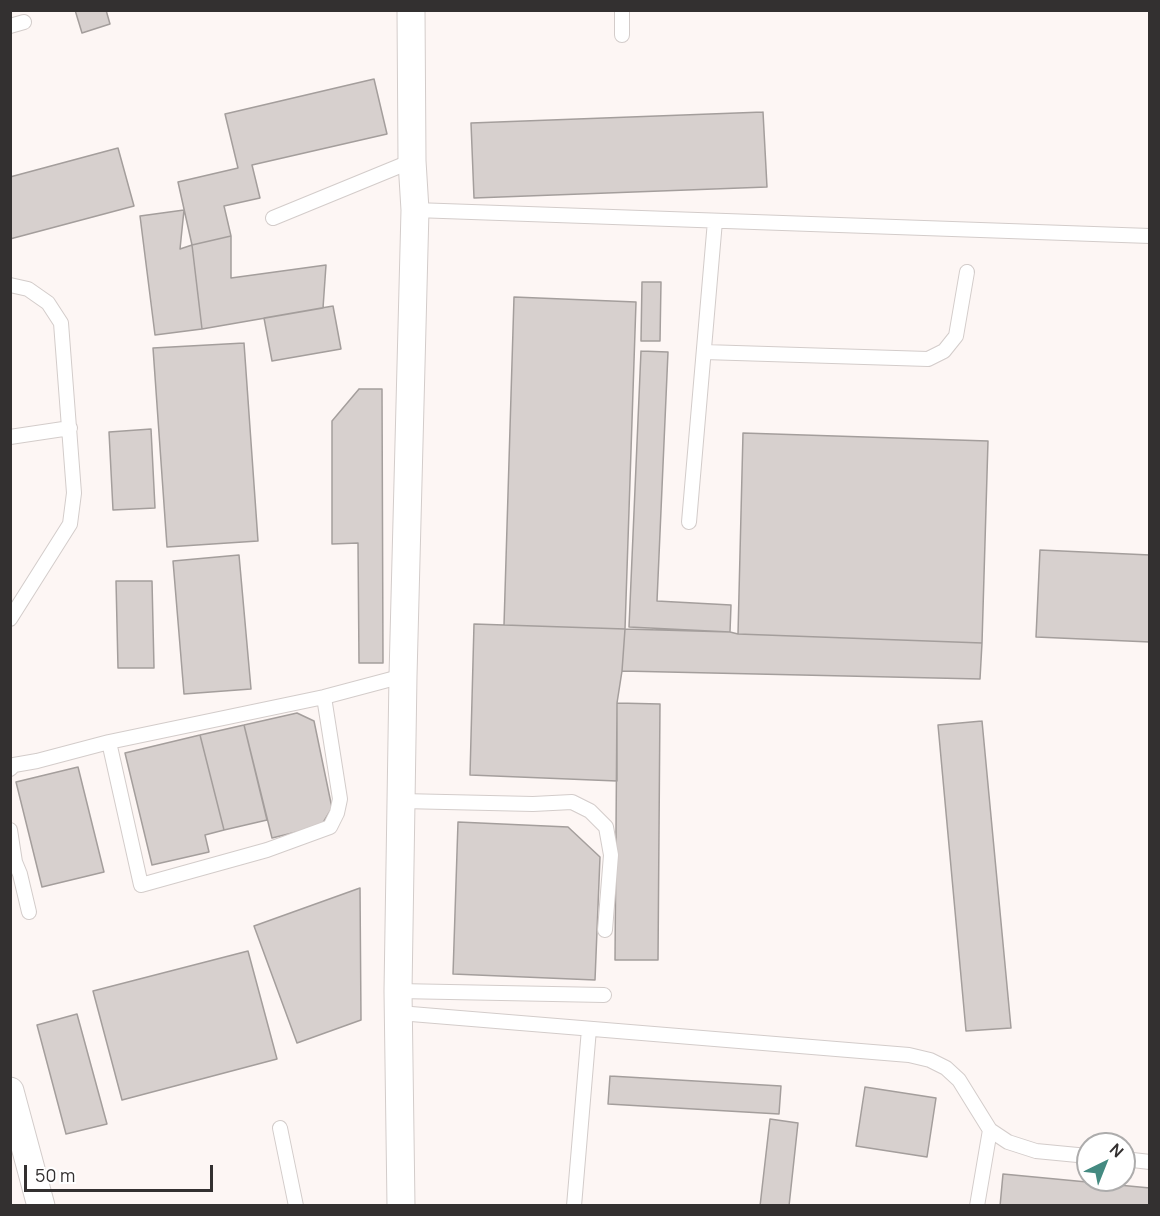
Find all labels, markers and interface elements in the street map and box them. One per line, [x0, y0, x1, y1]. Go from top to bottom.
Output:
north arrow [1076, 1132, 1136, 1192]
text: N [1105, 1138, 1129, 1162]
scale bar [27, 1153, 216, 1191]
text: 50 m [35, 1163, 75, 1187]

